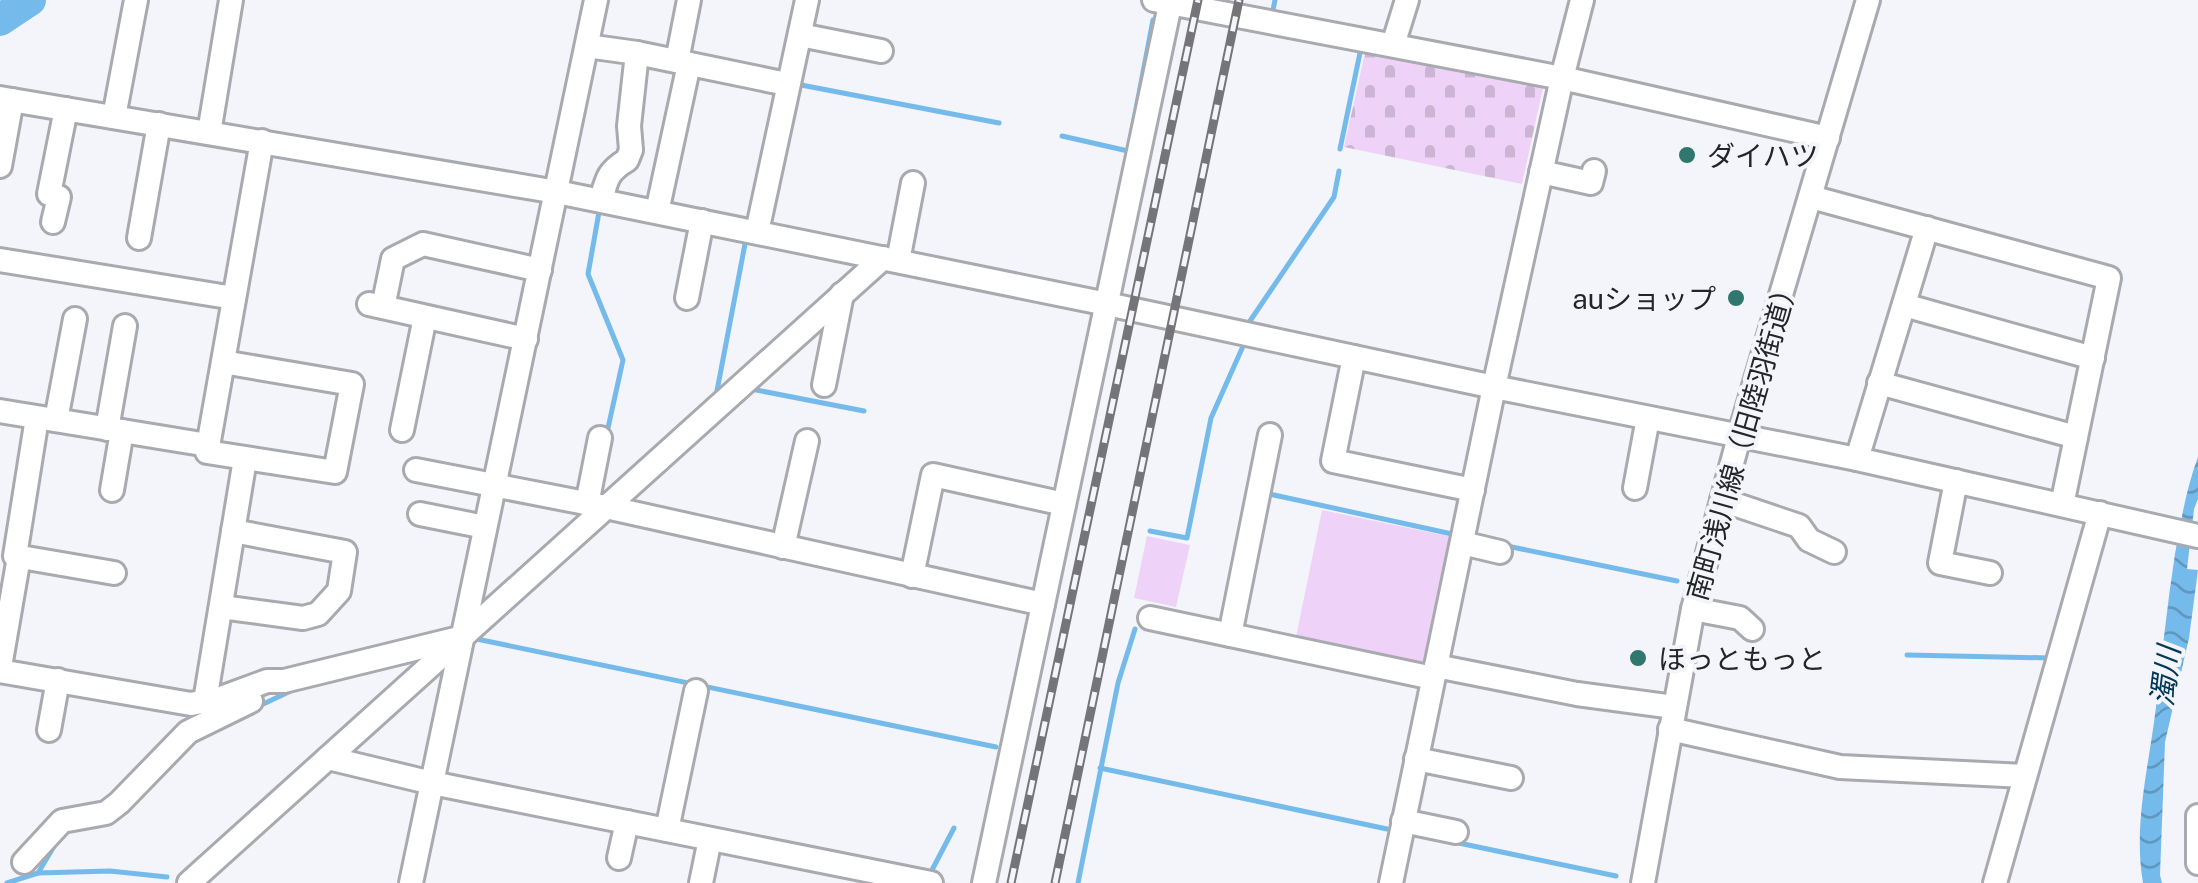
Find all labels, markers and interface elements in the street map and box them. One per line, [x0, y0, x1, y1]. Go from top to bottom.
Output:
place label: ダイハツ [1707, 139, 1818, 172]
marker: ダイハツ [1676, 144, 1698, 166]
street label: 南町浅川線（旧陸羽街道） [1680, 272, 1804, 604]
place label: auショップ [1572, 282, 1716, 315]
marker: auショップ [1725, 287, 1747, 309]
water label: 濁川 [2143, 641, 2187, 708]
place label: ほっともっと [1658, 642, 1826, 675]
marker: ほっともっと [1627, 647, 1649, 669]

